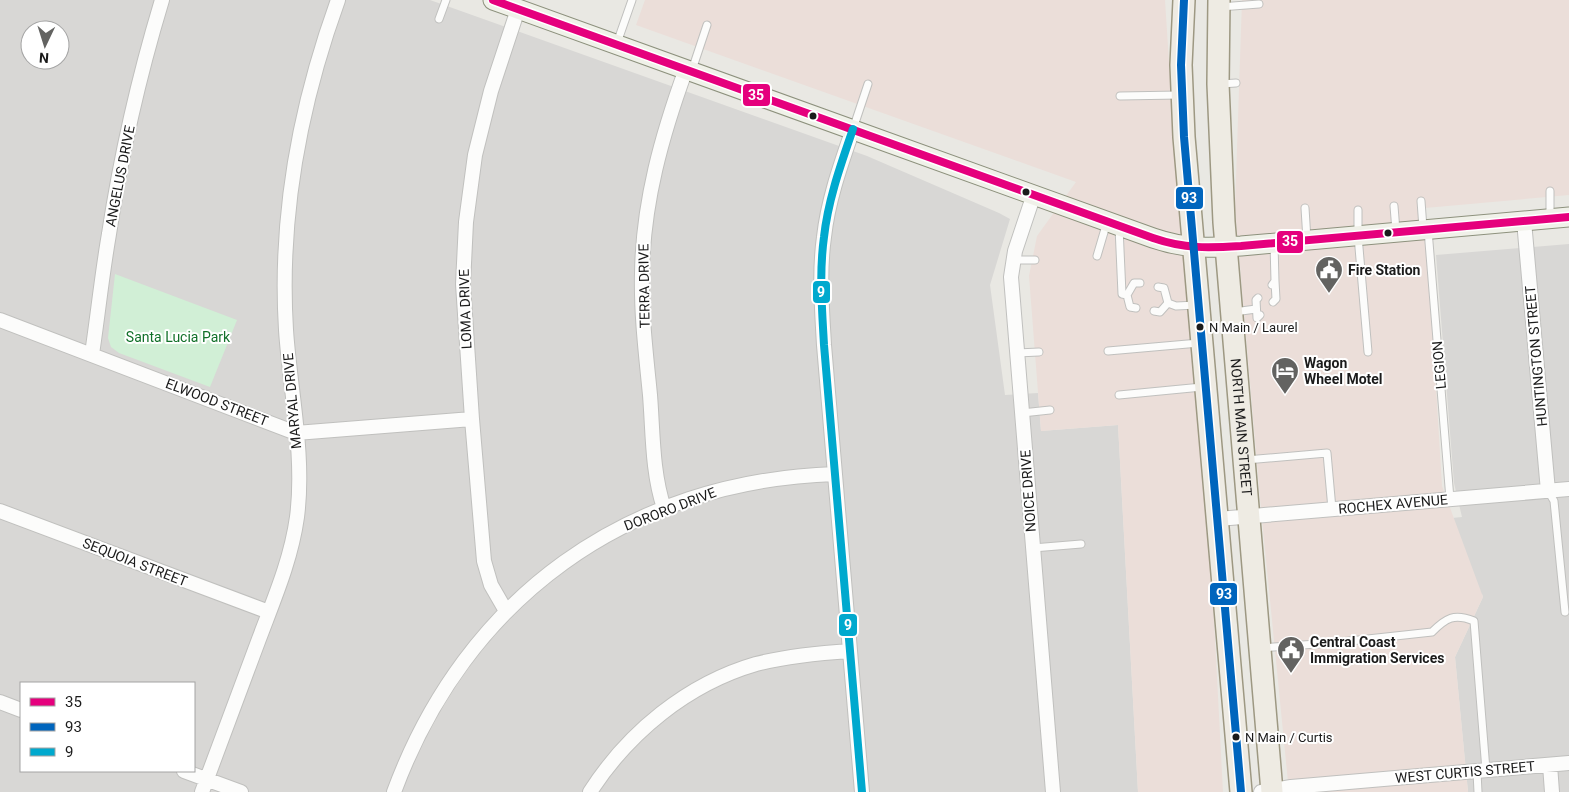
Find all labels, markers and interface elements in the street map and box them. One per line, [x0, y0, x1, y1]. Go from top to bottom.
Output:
north arrow [20, 20, 70, 70]
text: N [39, 50, 50, 66]
line badge: 35 [742, 83, 771, 107]
text: 35 [748, 87, 764, 103]
unlabelled marker [808, 111, 818, 121]
street label: ANGELUS DRIVE [102, 124, 138, 228]
line badge: 93 [1175, 186, 1204, 210]
unlabelled marker [1021, 187, 1031, 197]
text: 93 [1181, 190, 1197, 206]
unlabelled marker [1383, 228, 1393, 238]
line badge: 35 [1276, 230, 1304, 254]
text: 35 [1282, 233, 1298, 249]
street label: TERRA DRIVE [635, 243, 653, 328]
public building icon: Fire Station [1314, 255, 1344, 294]
place label: Fire Station [1348, 262, 1421, 278]
street label: LOMA DRIVE [456, 269, 474, 349]
line badge: 9 [812, 280, 831, 304]
text: 9 [817, 284, 825, 300]
street label: HUNTINGTON STREET [1522, 284, 1550, 427]
place label: N Main / Laurel [1209, 320, 1298, 335]
marker: N Main / Laurel [1195, 322, 1205, 332]
park label: Santa Lucia Park [126, 329, 231, 345]
street label: LEGION [1429, 340, 1449, 390]
street label: MARYAL DRIVE [280, 352, 304, 450]
place label: Wagon Wheel Motel [1304, 355, 1383, 387]
hotel icon: Wagon Wheel Motel [1270, 356, 1300, 395]
street label: NORTH MAIN STREET [1228, 358, 1255, 497]
street label: ELWOOD STREET [163, 375, 271, 429]
street label: NOICE DRIVE [1017, 449, 1039, 533]
street label: DORORO DRIVE [622, 484, 718, 534]
street label: ROCHEX AVENUE [1338, 491, 1449, 517]
street label: SEQUOIA STREET [80, 535, 190, 590]
line badge: 93 [1209, 582, 1238, 606]
text: 93 [1216, 586, 1232, 602]
line badge: 9 [838, 613, 858, 637]
text: 9 [844, 617, 852, 633]
place label: Central Coast Immigration Services [1310, 634, 1444, 666]
public building icon: Central Coast Immigration Services [1276, 635, 1306, 674]
legend [20, 682, 195, 772]
text: 35 [65, 693, 82, 711]
text: 93 [65, 718, 82, 736]
place label: N Main / Curtis [1245, 730, 1333, 745]
marker: N Main / Curtis [1231, 732, 1241, 742]
text: 9 [65, 743, 73, 761]
street label: WEST CURTIS STREET [1394, 758, 1536, 786]

